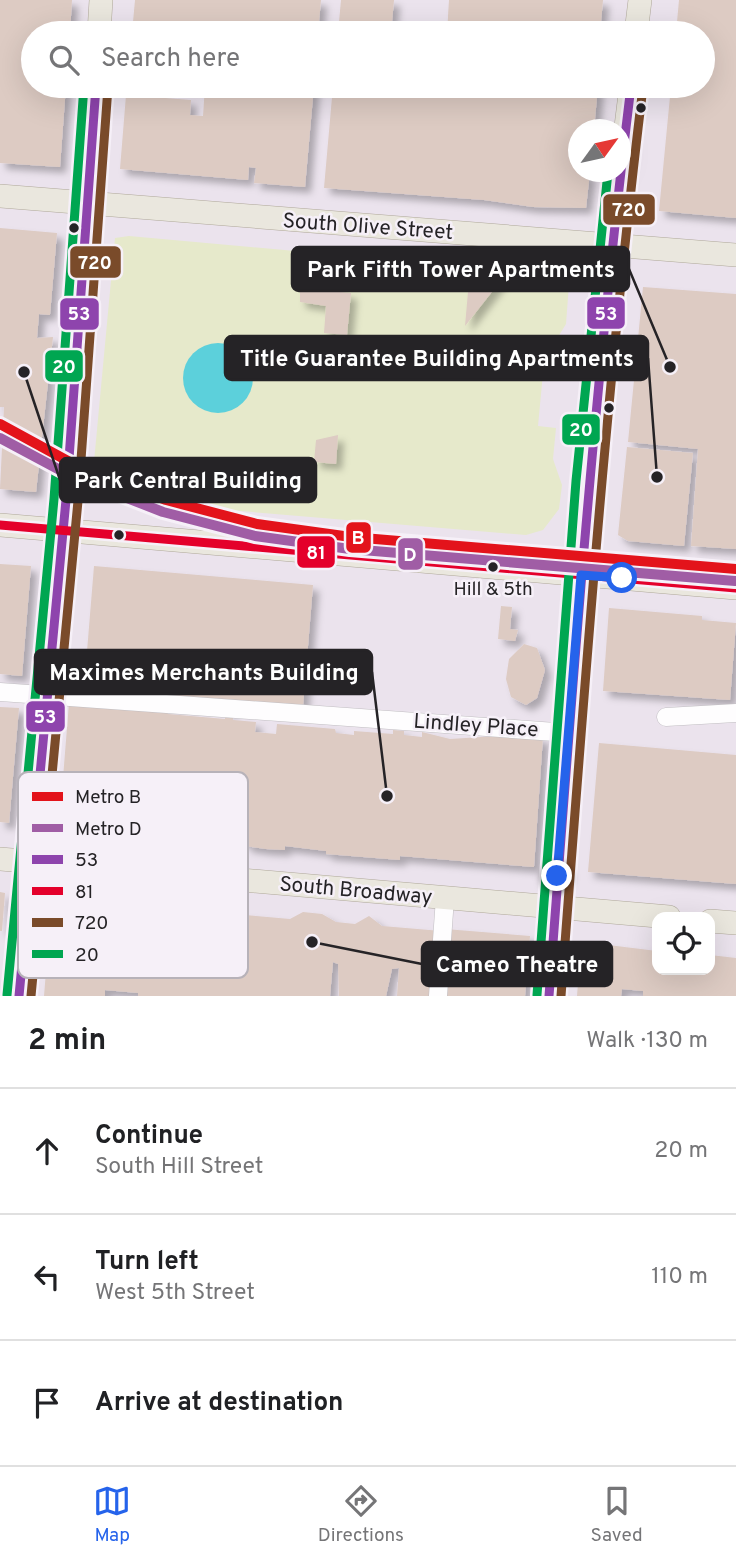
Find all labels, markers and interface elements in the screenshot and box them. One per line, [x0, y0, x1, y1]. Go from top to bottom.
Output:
search box [21, 21, 715, 98]
icon: search [45, 41, 83, 79]
text: Search here [101, 43, 240, 76]
unlabelled marker [634, 101, 648, 115]
north arrow [568, 119, 631, 182]
line badge: 720 [602, 193, 656, 226]
text: 720 [612, 199, 646, 223]
street label: South Olive Street [282, 208, 454, 247]
unlabelled marker [67, 221, 81, 235]
line badge: 720 [69, 245, 122, 279]
callout: Park Fifth Tower Apartments [292, 247, 629, 291]
text: 720 [78, 252, 112, 276]
text: Park Fifth Tower Apartments [307, 257, 615, 286]
line badge: 53 [586, 296, 626, 330]
line badge: 53 [59, 297, 100, 331]
text: 53 [68, 303, 91, 327]
text: 53 [595, 303, 618, 327]
callout: Title Guarantee Building Apartments [225, 336, 648, 380]
text: Title Guarantee Building Apartments [240, 346, 634, 375]
line badge: 20 [44, 349, 84, 383]
text: 20 [52, 356, 76, 380]
unlabelled marker [602, 401, 616, 415]
line badge: 20 [561, 413, 601, 446]
text: 20 [569, 419, 593, 443]
callout: Park Central Building [60, 458, 316, 502]
text: Park Central Building [74, 468, 302, 497]
line badge: B [345, 521, 372, 554]
text: B [351, 527, 365, 551]
unlabelled marker [112, 528, 126, 542]
line badge: 81 [296, 535, 336, 569]
line badge: D [397, 537, 424, 571]
text: 81 [306, 542, 326, 566]
text: D [403, 544, 417, 568]
marker: Hill & 5th [486, 560, 500, 574]
route start [606, 562, 637, 593]
place label: Hill & 5th [453, 578, 533, 602]
callout: Maximes Merchants Building [35, 650, 372, 694]
text: Maximes Merchants Building [49, 660, 359, 689]
line badge: 53 [25, 700, 66, 733]
text: 53 [34, 706, 57, 730]
street label: Lindley Place [412, 709, 539, 744]
legend [18, 772, 248, 978]
text: Metro B [75, 786, 141, 810]
text: Metro D [75, 818, 142, 842]
text: 53 [75, 849, 98, 873]
route end [541, 860, 572, 891]
street label: South Broadway [278, 871, 434, 912]
text: 81 [75, 881, 94, 905]
text: 720 [75, 912, 108, 936]
map controls [652, 912, 715, 975]
button: locate [652, 912, 715, 975]
callout: Cameo Theatre [422, 942, 612, 986]
text: 20 [75, 944, 99, 968]
text: Cameo Theatre [436, 952, 598, 981]
text: 2 min [28, 1023, 106, 1060]
text: Walk · 130 m [586, 1027, 708, 1056]
text: Continue [95, 1120, 203, 1153]
icon: ahead [28, 1132, 66, 1170]
text: 20 m [654, 1137, 708, 1166]
text: South Hill Street [95, 1153, 263, 1182]
text: Turn left [95, 1246, 199, 1279]
icon: left [28, 1258, 66, 1296]
text: 110 m [651, 1263, 708, 1292]
text: West 5th Street [95, 1279, 255, 1308]
icon: arrive [28, 1384, 66, 1422]
text: Arrive at destination [95, 1387, 343, 1420]
tab: Map [93, 1482, 131, 1548]
tab: Directions [318, 1482, 404, 1548]
tab: Saved [591, 1482, 643, 1548]

